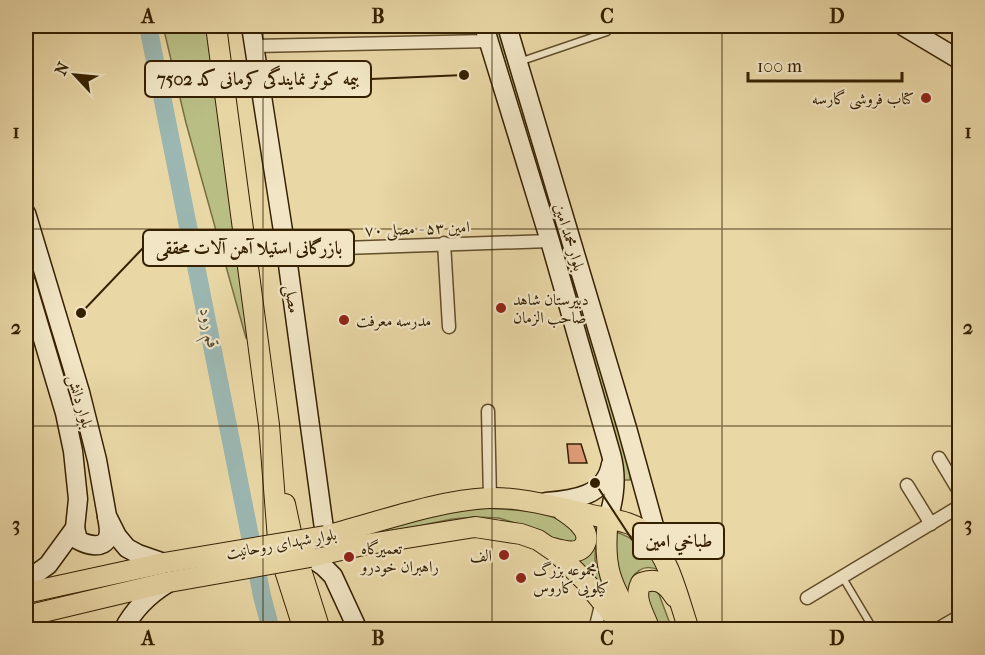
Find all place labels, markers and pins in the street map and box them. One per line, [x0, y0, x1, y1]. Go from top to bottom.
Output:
callout: بیمه کوثر نمایندگی کرمانی کد 7502 [145, 61, 371, 97]
place label: کتاب فروشی گارسه [812, 89, 914, 110]
marker: کتاب فروشی گارسه [919, 91, 933, 105]
callout: بازرگانی استیلا آهن آلات محققی [143, 230, 354, 266]
place label: دبیرستان شاهد صاحب الزمان [513, 290, 589, 328]
marker: دبیرستان شاهد صاحب الزمان [494, 301, 508, 315]
place label: مدرسه معرفت [356, 311, 431, 331]
marker: مدرسه معرفت [337, 313, 351, 327]
callout: طباخي امين [633, 523, 724, 559]
place label: تعمیرگاه راهبران خودرو [359, 539, 439, 577]
place label: الف [470, 546, 492, 565]
marker: الف [497, 548, 511, 562]
marker: تعمیرگاه راهبران خودرو [342, 550, 356, 564]
place label: مجموعه بزرگ کیلویی کاروس [533, 560, 609, 598]
marker: مجموعه بزرگ کیلویی کاروس [514, 571, 528, 585]

